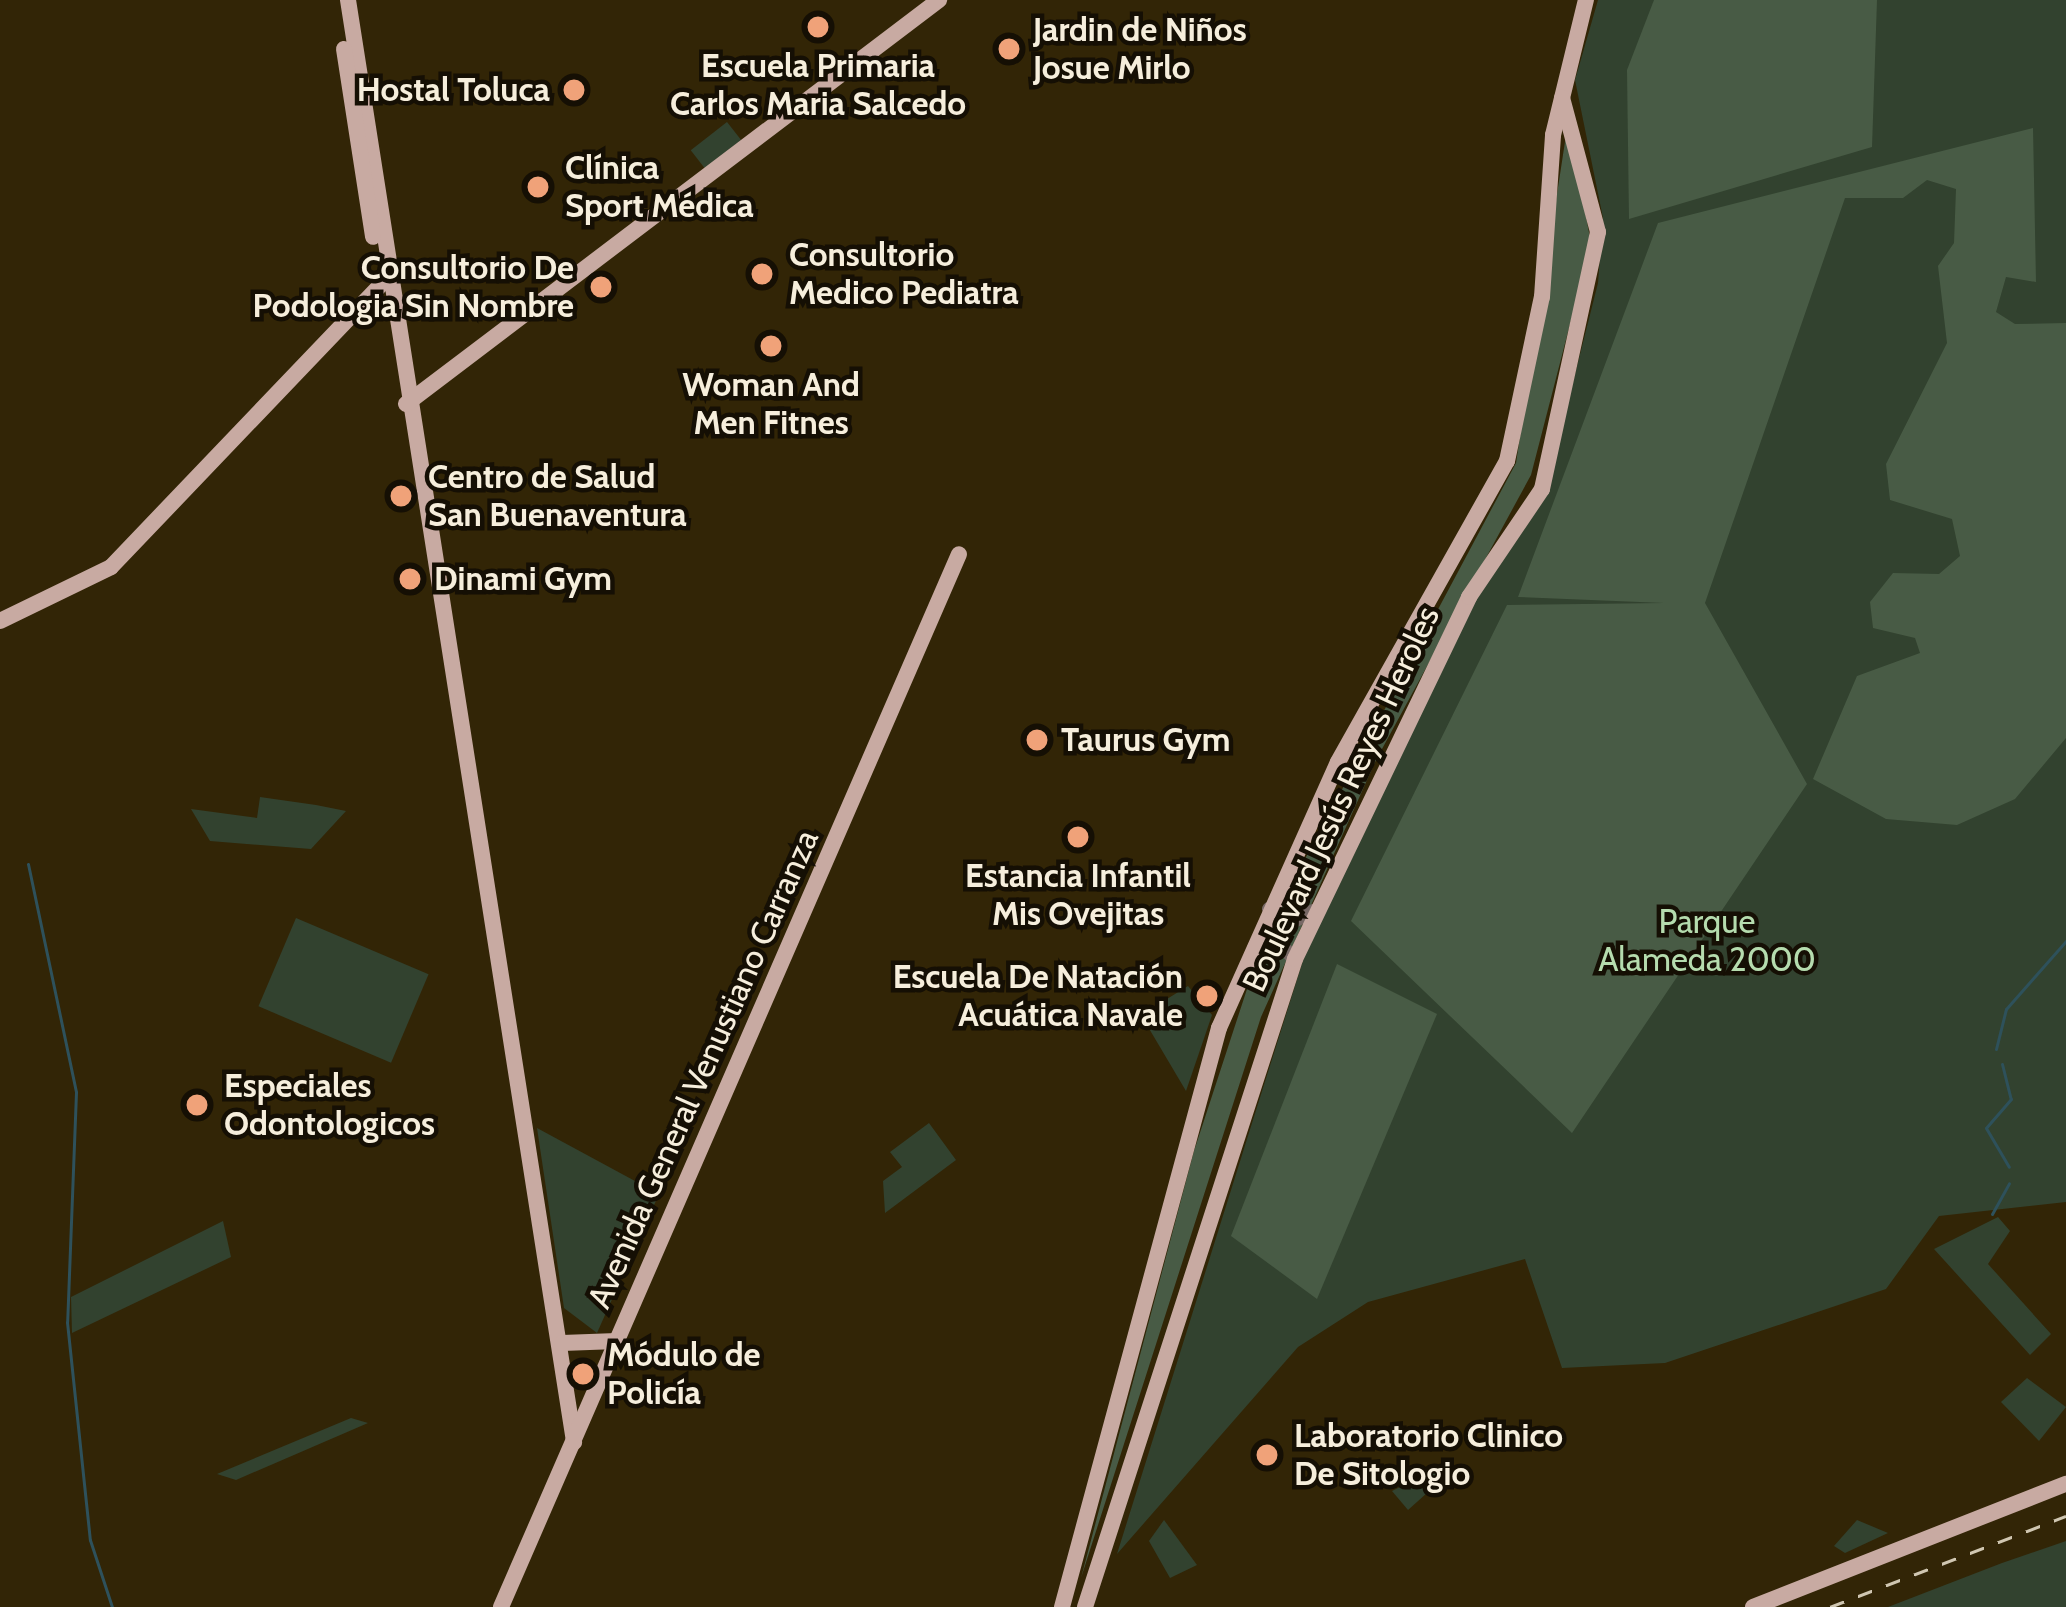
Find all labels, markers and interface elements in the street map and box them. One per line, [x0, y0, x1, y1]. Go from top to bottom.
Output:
place label: Jardin de Niños Josue Mirlo [1033, 10, 1247, 88]
marker: Escuela Primaria Carlos Maria Salcedo [805, 14, 831, 40]
marker: Jardin de Niños Josue Mirlo [996, 36, 1022, 62]
place label: Escuela Primaria Carlos Maria Salcedo [670, 46, 966, 124]
place label: Hostal Toluca [357, 70, 550, 110]
marker: Hostal Toluca [561, 77, 587, 103]
place label: Clínica Sport Médica [565, 148, 754, 226]
marker: Clínica Sport Médica [522, 171, 554, 203]
place label: Consultorio Medico Pediatra [789, 235, 1019, 313]
place label: Consultorio De Podologia Sin Nombre [253, 248, 574, 326]
marker: Consultorio Medico Pediatra [746, 258, 778, 290]
marker: Consultorio De Podologia Sin Nombre [585, 271, 617, 303]
marker: Woman And Men Fitnes [758, 333, 784, 359]
place label: Woman And Men Fitnes [682, 365, 860, 443]
place label: Centro de Salud San Buenaventura [428, 457, 687, 535]
marker: Centro de Salud San Buenaventura [385, 480, 417, 512]
place label: Dinami Gym [434, 559, 612, 599]
marker: Dinami Gym [397, 566, 423, 592]
street label: Boulevard Jesús Reyes Heroles [1234, 600, 1448, 998]
place label: Taurus Gym [1061, 720, 1230, 760]
marker: Taurus Gym [1024, 727, 1050, 753]
street label: Avenida General Venustiano Carranza [579, 824, 827, 1314]
marker: Estancia Infantil Mis Ovejitas [1065, 824, 1091, 850]
place label: Estancia Infantil Mis Ovejitas [965, 856, 1191, 934]
park label: Parque Alameda 2000 [1598, 902, 1816, 980]
place label: Escuela De Natación Acuática Navale [893, 957, 1183, 1035]
marker: Escuela De Natación Acuática Navale [1194, 983, 1220, 1009]
place label: Especiales Odontologicos [224, 1066, 435, 1144]
marker: Especiales Odontologicos [181, 1089, 213, 1121]
place label: Módulo de Policía [607, 1335, 761, 1413]
marker: Módulo de Policía [570, 1361, 596, 1387]
place label: Laboratorio Clinico De Sitologio [1294, 1416, 1563, 1494]
marker: Laboratorio Clinico De Sitologio [1251, 1439, 1283, 1471]

